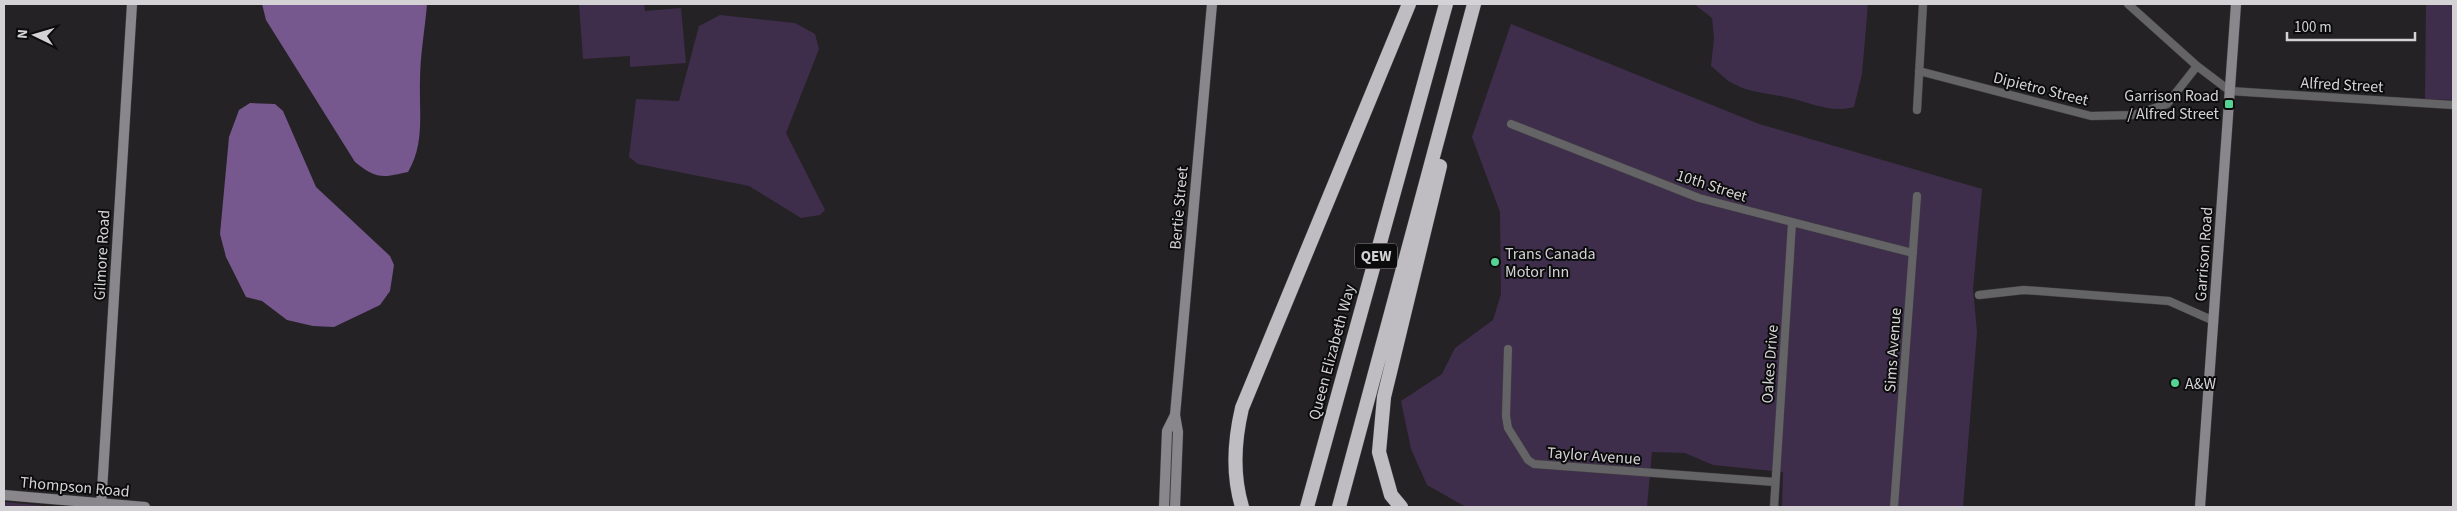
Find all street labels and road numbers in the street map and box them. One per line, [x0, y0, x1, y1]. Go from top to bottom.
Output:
street label: Dipietro Street [1991, 67, 2091, 112]
street label: Alfred Street [2300, 72, 2385, 98]
street label: 10th Street [1673, 164, 1751, 208]
street label: Bertie Street [1164, 165, 1194, 251]
street label: Garrison Road [2190, 206, 2218, 302]
street label: Gilmore Road [89, 209, 115, 301]
road number: QEW [1355, 244, 1397, 268]
street label: Queen Elizabeth Way [1303, 281, 1361, 423]
street label: Sims Avenue [1879, 307, 1907, 393]
street label: Oakes Drive [1756, 324, 1784, 404]
street label: Taylor Avenue [1546, 442, 1642, 470]
street label: Thompson Road [19, 471, 131, 503]

